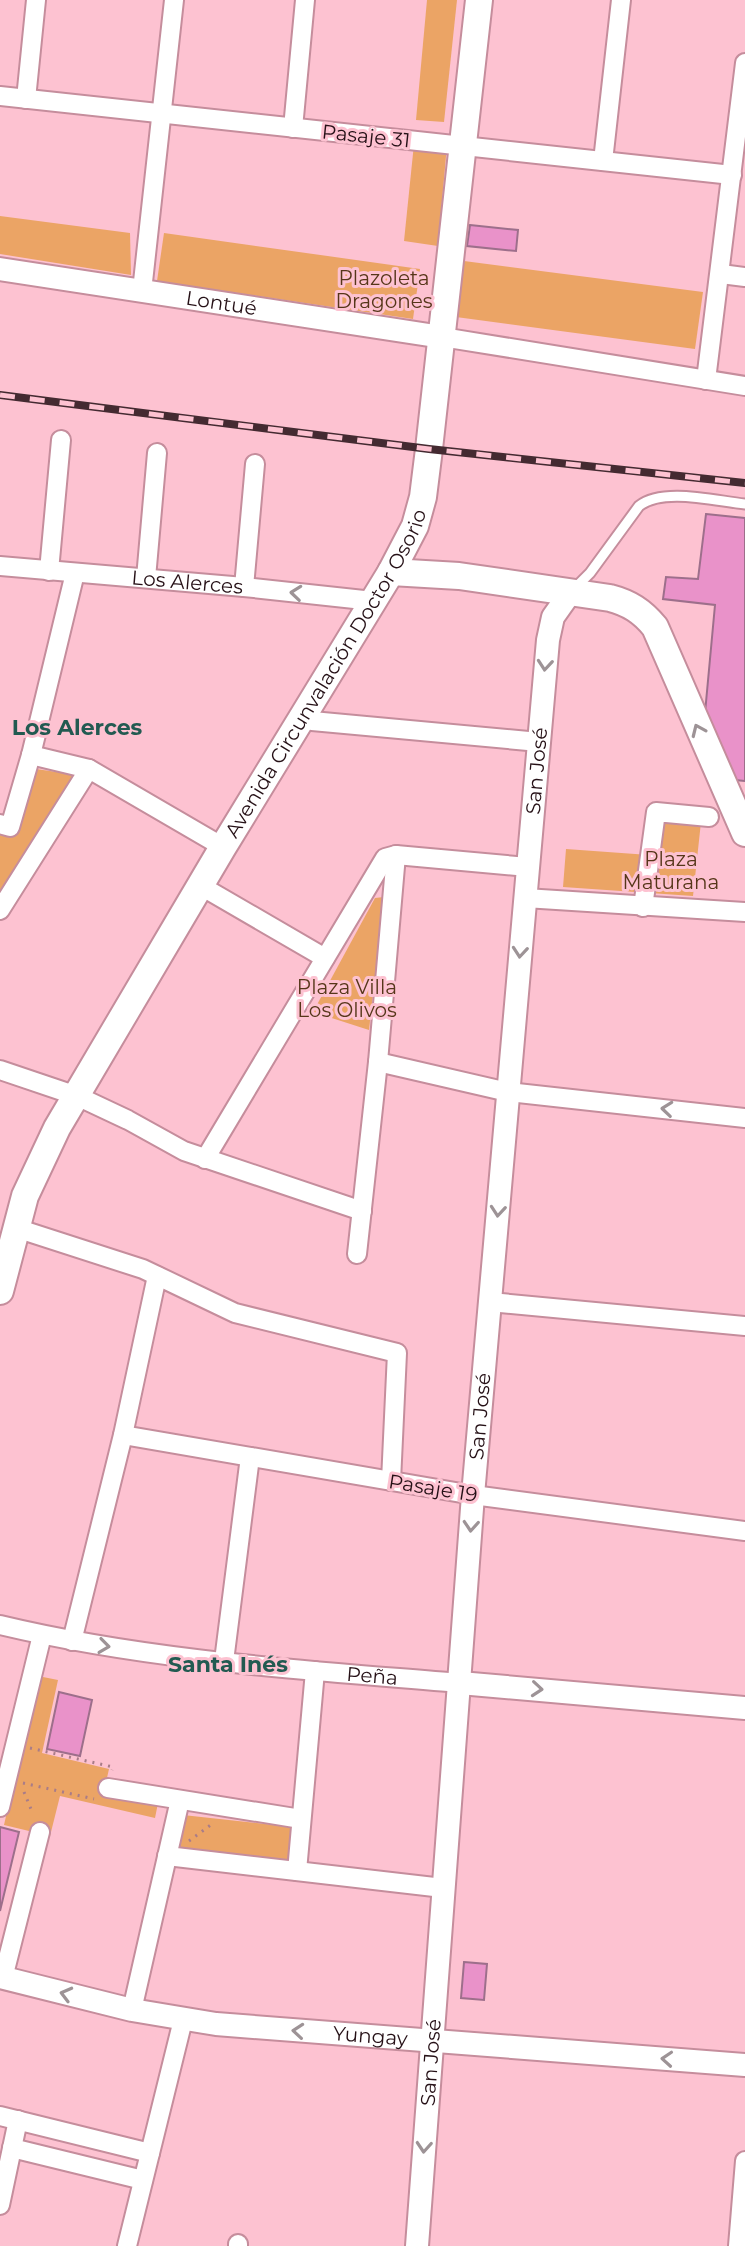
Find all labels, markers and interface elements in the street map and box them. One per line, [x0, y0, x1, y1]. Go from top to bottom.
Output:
street label: Pasaje 31 [321, 119, 411, 153]
park label: Plazoleta Dragones [335, 266, 433, 313]
street label: Lontué [184, 286, 259, 320]
street label: Avenida Circunvalación Doctor Osorio [220, 506, 431, 842]
street label: Los Alerces [131, 565, 244, 599]
one-way arrow [289, 584, 302, 601]
one-way arrow [537, 659, 554, 672]
district label: Los Alerces [12, 714, 143, 741]
one-way arrow [692, 724, 708, 738]
street label: San José [521, 726, 552, 815]
park label: Plaza Maturana [623, 847, 719, 894]
one-way arrow [512, 946, 529, 959]
park label: Plaza Villa Los Olivos [297, 975, 397, 1022]
one-way arrow [661, 1101, 674, 1118]
one-way arrow [490, 1205, 507, 1218]
street label: San José [464, 1372, 496, 1461]
street label: Pasaje 19 [387, 1469, 479, 1507]
one-way arrow [463, 1520, 480, 1533]
one-way arrow [97, 1637, 111, 1654]
district label: Santa Inés [168, 1651, 288, 1678]
street label: Peña [346, 1662, 399, 1690]
one-way arrow [531, 1681, 544, 1698]
one-way arrow [59, 1986, 73, 2003]
street label: San José [415, 2018, 446, 2107]
street label: Yungay [332, 2021, 409, 2051]
one-way arrow [291, 2023, 304, 2040]
one-way arrow [660, 2051, 673, 2068]
one-way arrow [416, 2141, 433, 2154]

